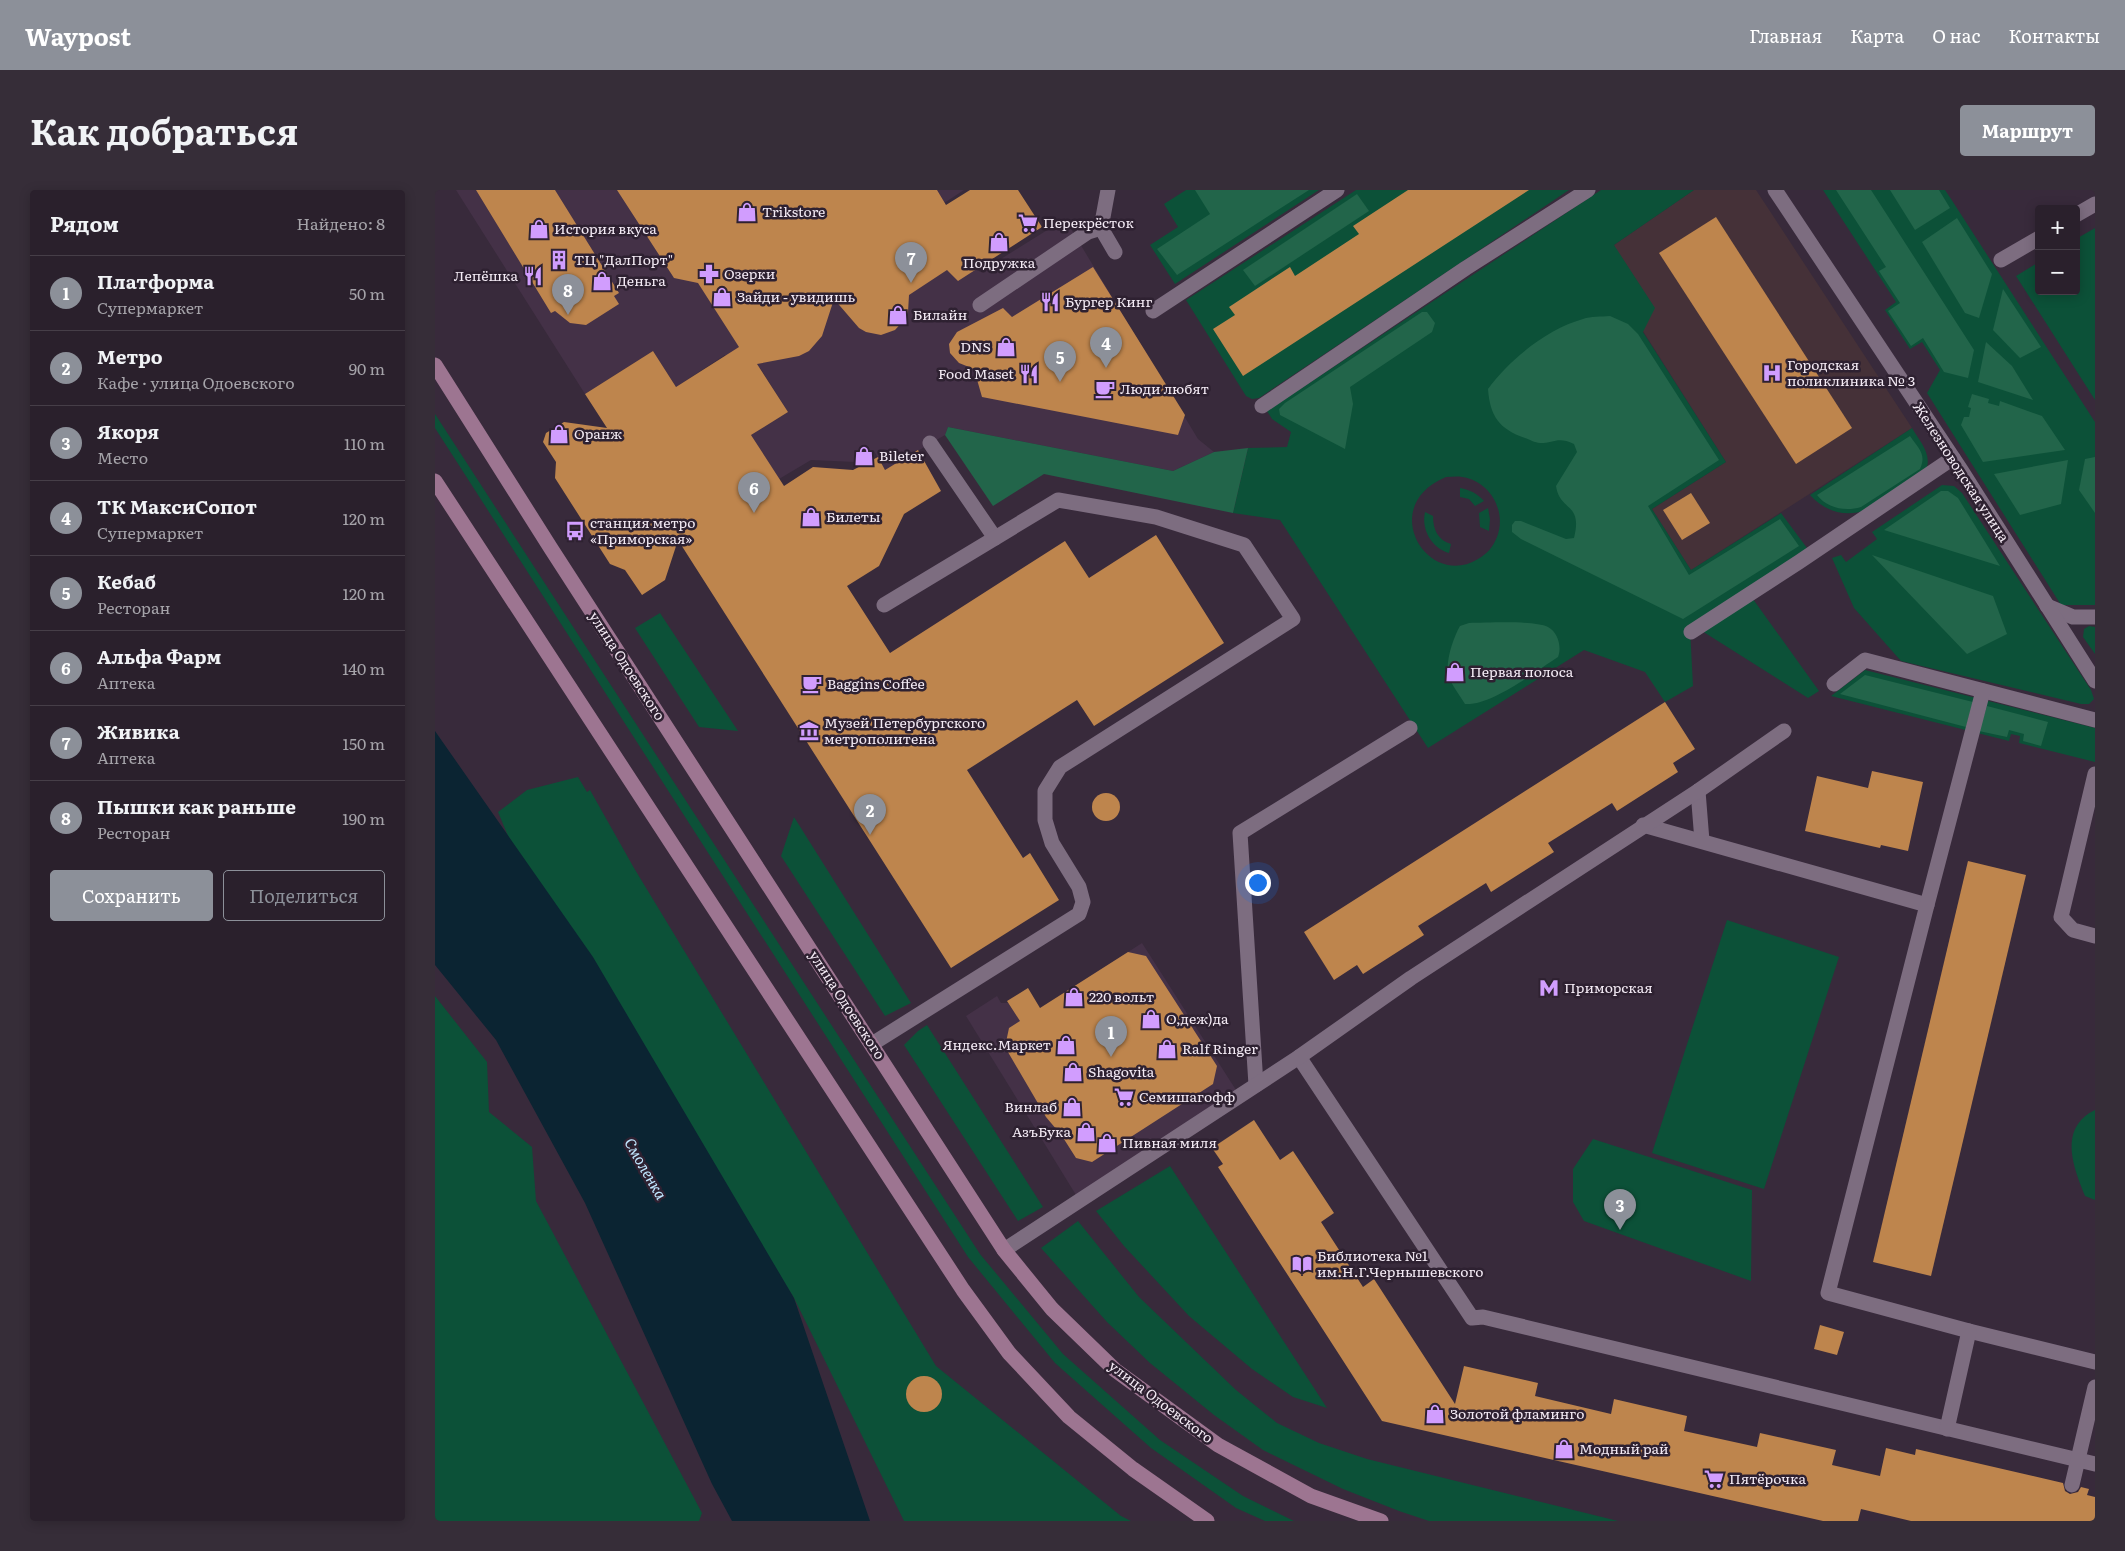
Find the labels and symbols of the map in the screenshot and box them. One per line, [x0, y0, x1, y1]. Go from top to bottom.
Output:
shop icon: Trikstore [736, 201, 758, 223]
place label: Trikstore [762, 201, 825, 221]
supermarket icon: Перекрёсток [1017, 212, 1039, 234]
place label: Перекрёсток [1043, 212, 1134, 232]
shop icon: История вкуса [528, 218, 550, 240]
place label: История вкуса [554, 218, 657, 238]
shop icon: Подружка [988, 231, 1010, 253]
pin: 7 [895, 242, 927, 283]
building icon: ТЦ "ДалПорт" [548, 249, 570, 271]
place label: ТЦ "ДалПорт" [574, 249, 673, 269]
place label: Подружка [963, 252, 1036, 272]
pharmacy icon: Озерки [698, 263, 720, 285]
place label: Озерки [724, 263, 775, 283]
place label: Лепёшка [454, 265, 518, 285]
restaurant icon: Лепёшка [522, 265, 544, 287]
shop icon: Деньга [591, 270, 613, 292]
place label: Деньга [617, 270, 666, 290]
pin: 8 [552, 274, 584, 315]
shop icon: Зайди - увидишь [711, 286, 733, 308]
place label: Зайди - увидишь [737, 286, 855, 306]
restaurant icon: Бургер Кинг [1039, 291, 1061, 313]
place label: Бургер Кинг [1065, 291, 1152, 311]
shop icon: Билайн [887, 304, 909, 326]
place label: Билайн [913, 304, 967, 324]
pin: 4 [1090, 327, 1122, 368]
place label: DNS [960, 336, 991, 356]
shop icon: DNS [995, 336, 1017, 358]
pin: 5 [1044, 341, 1076, 382]
place label: Городская поликлиника № 3 [1787, 354, 1915, 390]
hospital icon: Городская поликлиника № 3 [1761, 362, 1783, 384]
place label: Food Maset [938, 363, 1014, 383]
restaurant icon: Food Maset [1018, 363, 1040, 385]
cafe icon: Люди любят [1094, 378, 1116, 400]
place label: Люди любят [1120, 378, 1209, 398]
street label: Железноводская улица [1909, 397, 2015, 546]
shop icon: Оранж [548, 423, 570, 445]
place label: Оранж [574, 423, 622, 443]
shop icon: Bileter [853, 445, 875, 467]
place label: Bileter [879, 445, 924, 465]
pin: 6 [738, 472, 770, 513]
shop icon: Билеты [800, 506, 822, 528]
place label: Билеты [826, 506, 880, 526]
place label: станция метро «Приморская» [590, 512, 695, 548]
bus stop icon: станция метро «Приморская» [564, 520, 586, 542]
street label: улица Одоевского [585, 607, 671, 724]
shop icon: Первая полоса [1444, 661, 1466, 683]
place label: Первая полоса [1470, 661, 1574, 681]
cafe icon: Baggins Coffee [801, 673, 823, 695]
place label: Baggins Coffee [827, 673, 925, 693]
place label: Музей Петербургского метрополитена [824, 712, 985, 748]
museum icon: Музей Петербургского метрополитена [798, 720, 820, 742]
pin: 2 [854, 794, 886, 835]
your location [1245, 870, 1271, 896]
street label: улица Одоевского [805, 946, 891, 1063]
metro station icon: Приморская [1538, 977, 1560, 999]
place label: Приморская [1564, 977, 1653, 997]
shop icon: 220 вольт [1063, 986, 1085, 1008]
place label: 220 вольт [1089, 986, 1154, 1006]
shop icon: О,деж)да [1140, 1008, 1162, 1030]
place label: О,деж)да [1166, 1008, 1229, 1028]
pin: 1 [1095, 1016, 1127, 1057]
place label: Яндекс.Маркет [943, 1034, 1051, 1054]
shop icon: Яндекс.Маркет [1055, 1034, 1077, 1056]
shop icon: Ralf Ringer [1156, 1038, 1178, 1060]
place label: Ralf Ringer [1182, 1038, 1258, 1058]
shop icon: Shagovita [1062, 1061, 1084, 1083]
place label: Shagovita [1088, 1061, 1155, 1081]
supermarket icon: Семишагофф [1113, 1086, 1135, 1108]
place label: Семишагофф [1139, 1086, 1235, 1106]
place label: Винлаб [1004, 1096, 1057, 1116]
shop icon: Винлаб [1061, 1096, 1083, 1118]
place label: АзъБука [1012, 1121, 1071, 1141]
shop icon: АзъБука [1075, 1121, 1097, 1143]
shop icon: Пивная миля [1096, 1132, 1118, 1154]
place label: Пивная миля [1122, 1132, 1217, 1152]
water label: Смоленка [619, 1133, 674, 1204]
pin: 3 [1604, 1189, 1636, 1230]
place label: Библиотека №1 им.Н.Г.Чернышевского [1317, 1245, 1484, 1281]
library icon: Библиотека №1 им.Н.Г.Чернышевского [1291, 1253, 1313, 1275]
street label: улица Одоевского [1105, 1355, 1218, 1447]
shop icon: Золотой фламинго [1424, 1403, 1446, 1425]
place label: Золотой фламинго [1450, 1403, 1584, 1423]
shop icon: Модный рай [1553, 1438, 1575, 1460]
place label: Модный рай [1579, 1438, 1669, 1458]
supermarket icon: Пятёрочка [1703, 1468, 1725, 1490]
place label: Пятёрочка [1729, 1468, 1807, 1488]

